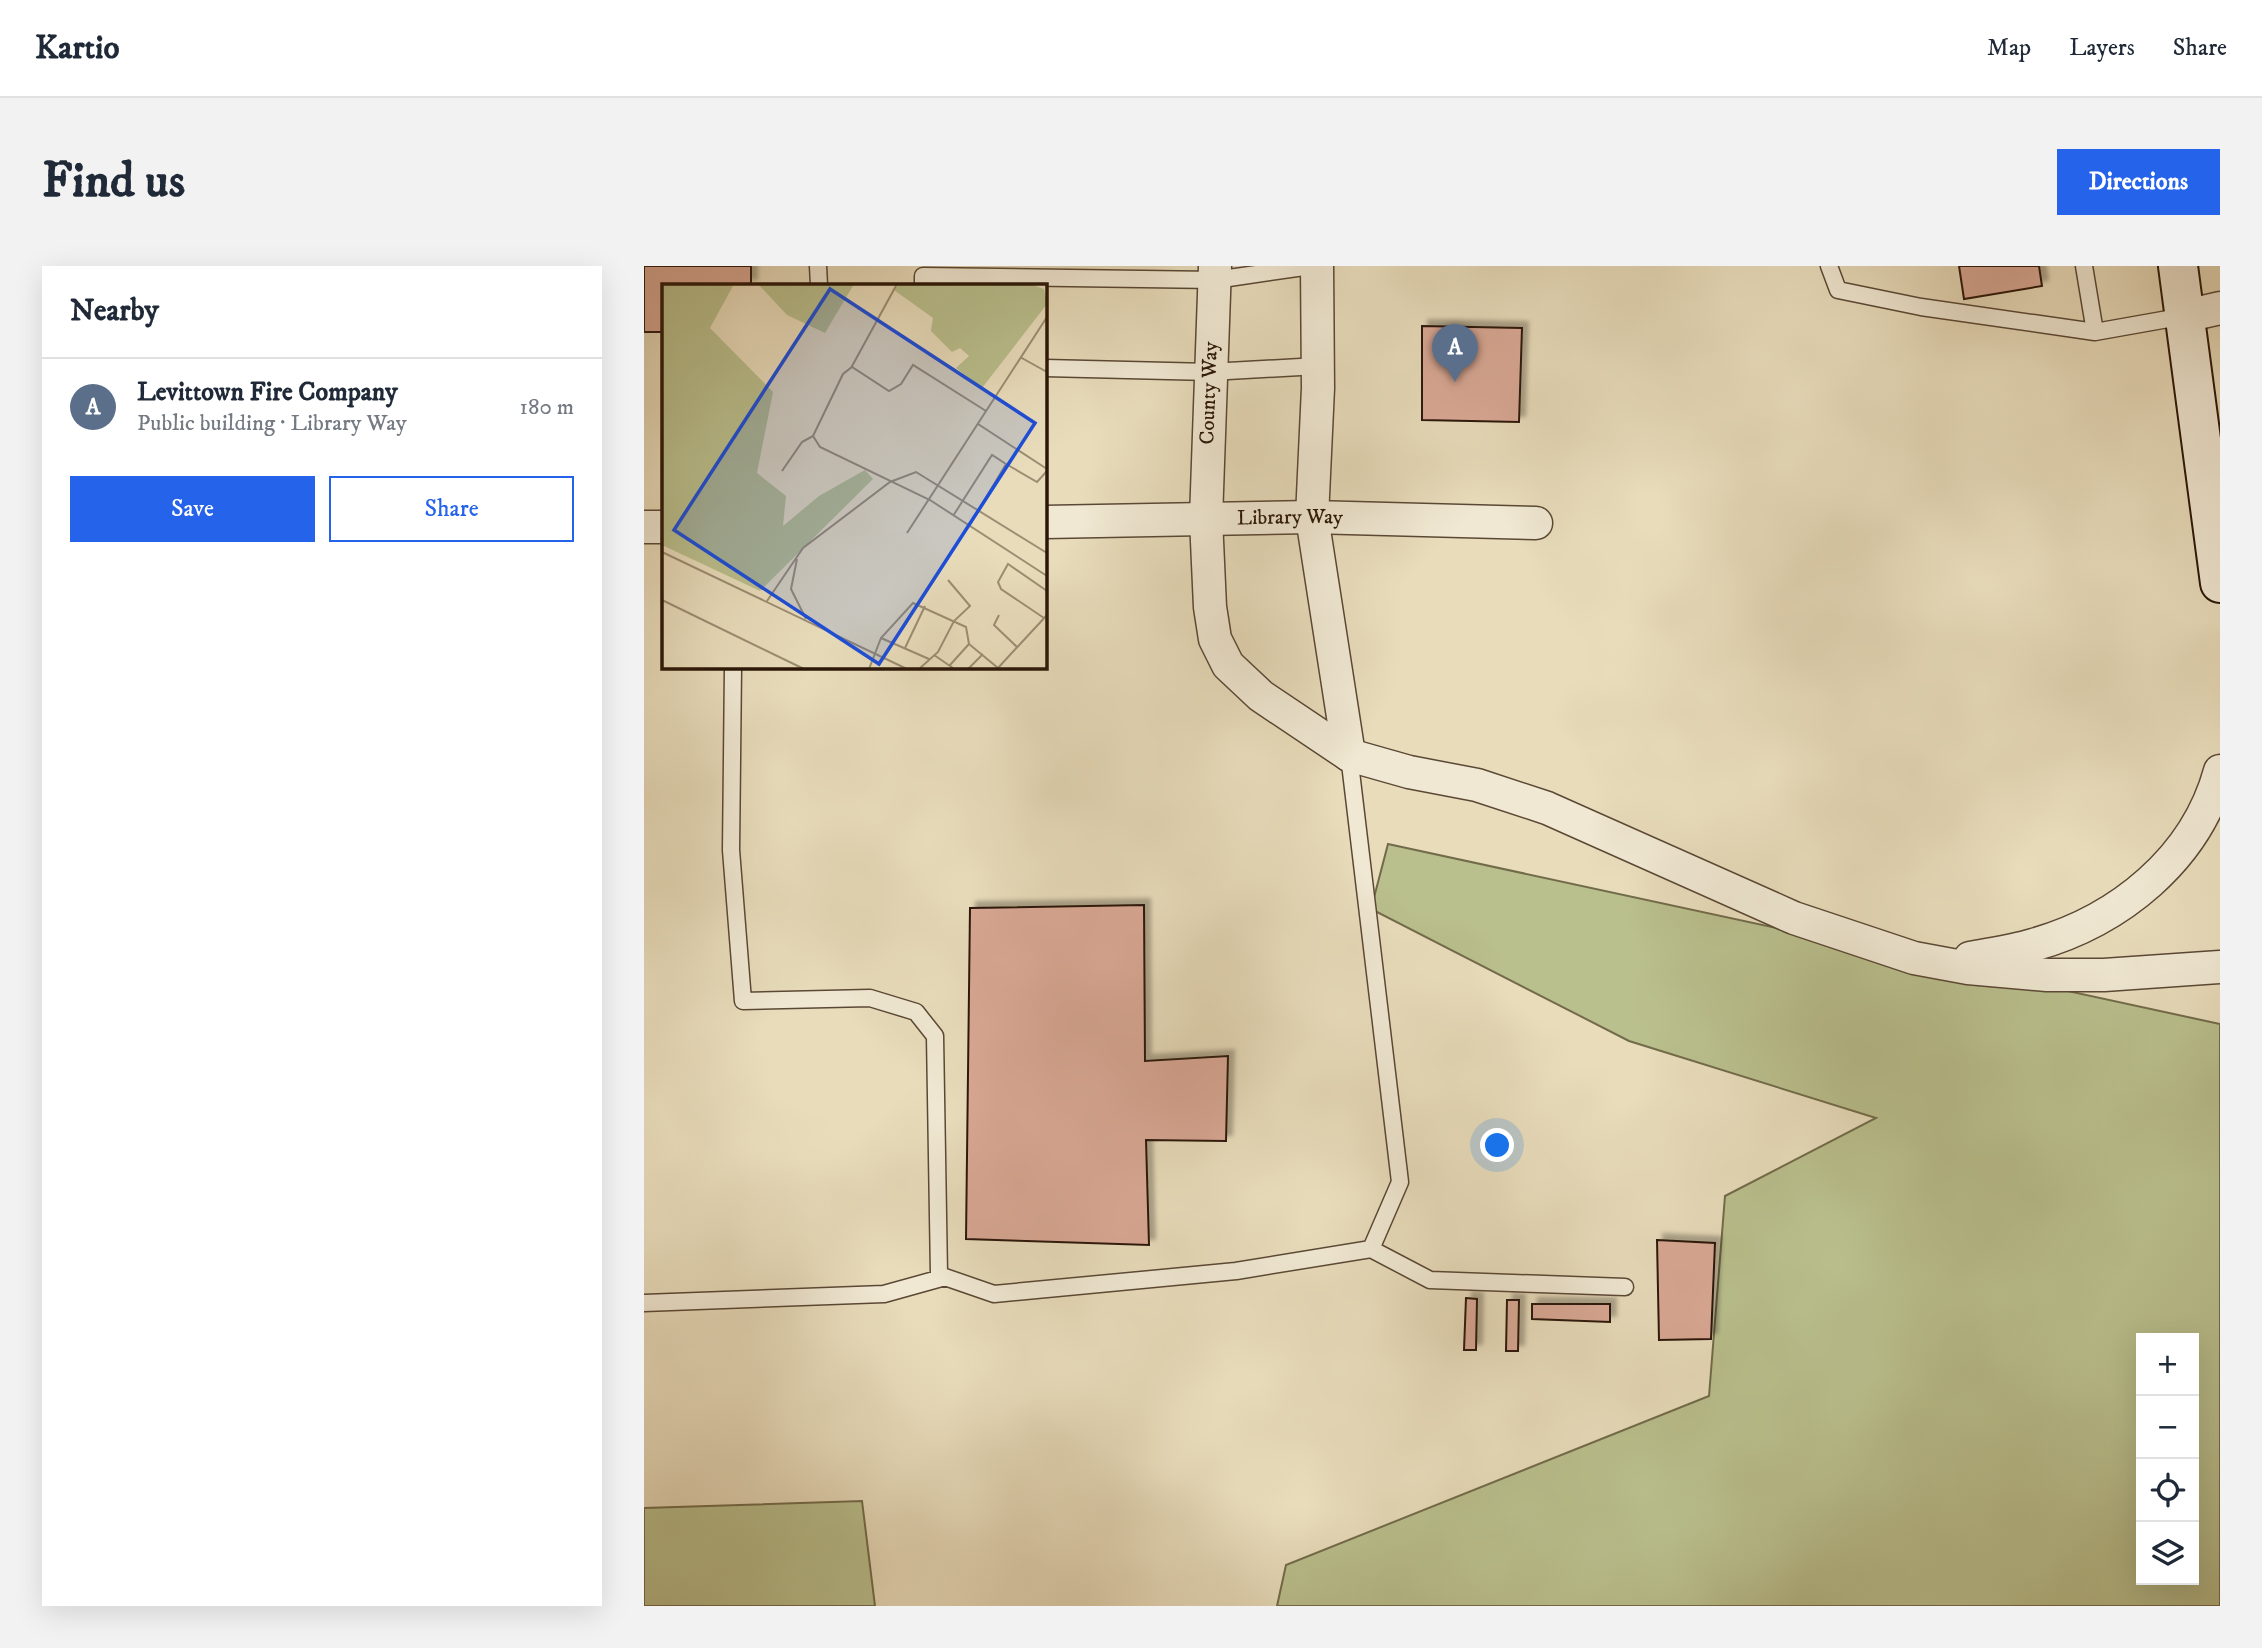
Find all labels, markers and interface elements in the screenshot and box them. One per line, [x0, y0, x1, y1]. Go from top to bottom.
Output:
text: Kartio [35, 28, 120, 69]
text: Map [1987, 33, 2031, 63]
text: Layers [2069, 33, 2135, 63]
text: Share [2173, 33, 2227, 63]
button: Directions [2057, 149, 2220, 215]
text: Find us [42, 151, 185, 213]
inset map [662, 284, 1046, 668]
text: Nearby [70, 293, 159, 330]
pin: A [1432, 324, 1478, 382]
street label: County Way [1194, 340, 1224, 445]
text: Levittown Fire Company [137, 376, 398, 409]
text: A [86, 393, 100, 422]
text: 180 m [519, 393, 574, 422]
text: Public building · Library Way [137, 409, 407, 438]
button: Save [70, 476, 315, 542]
button: Share [329, 476, 574, 542]
street label: Library Way [1237, 504, 1344, 531]
your location [1480, 1128, 1514, 1162]
map controls [2136, 1333, 2199, 1585]
button: + [2136, 1333, 2199, 1396]
button: − [2136, 1396, 2199, 1459]
button: locate [2136, 1459, 2199, 1522]
button: layers [2136, 1522, 2199, 1585]

